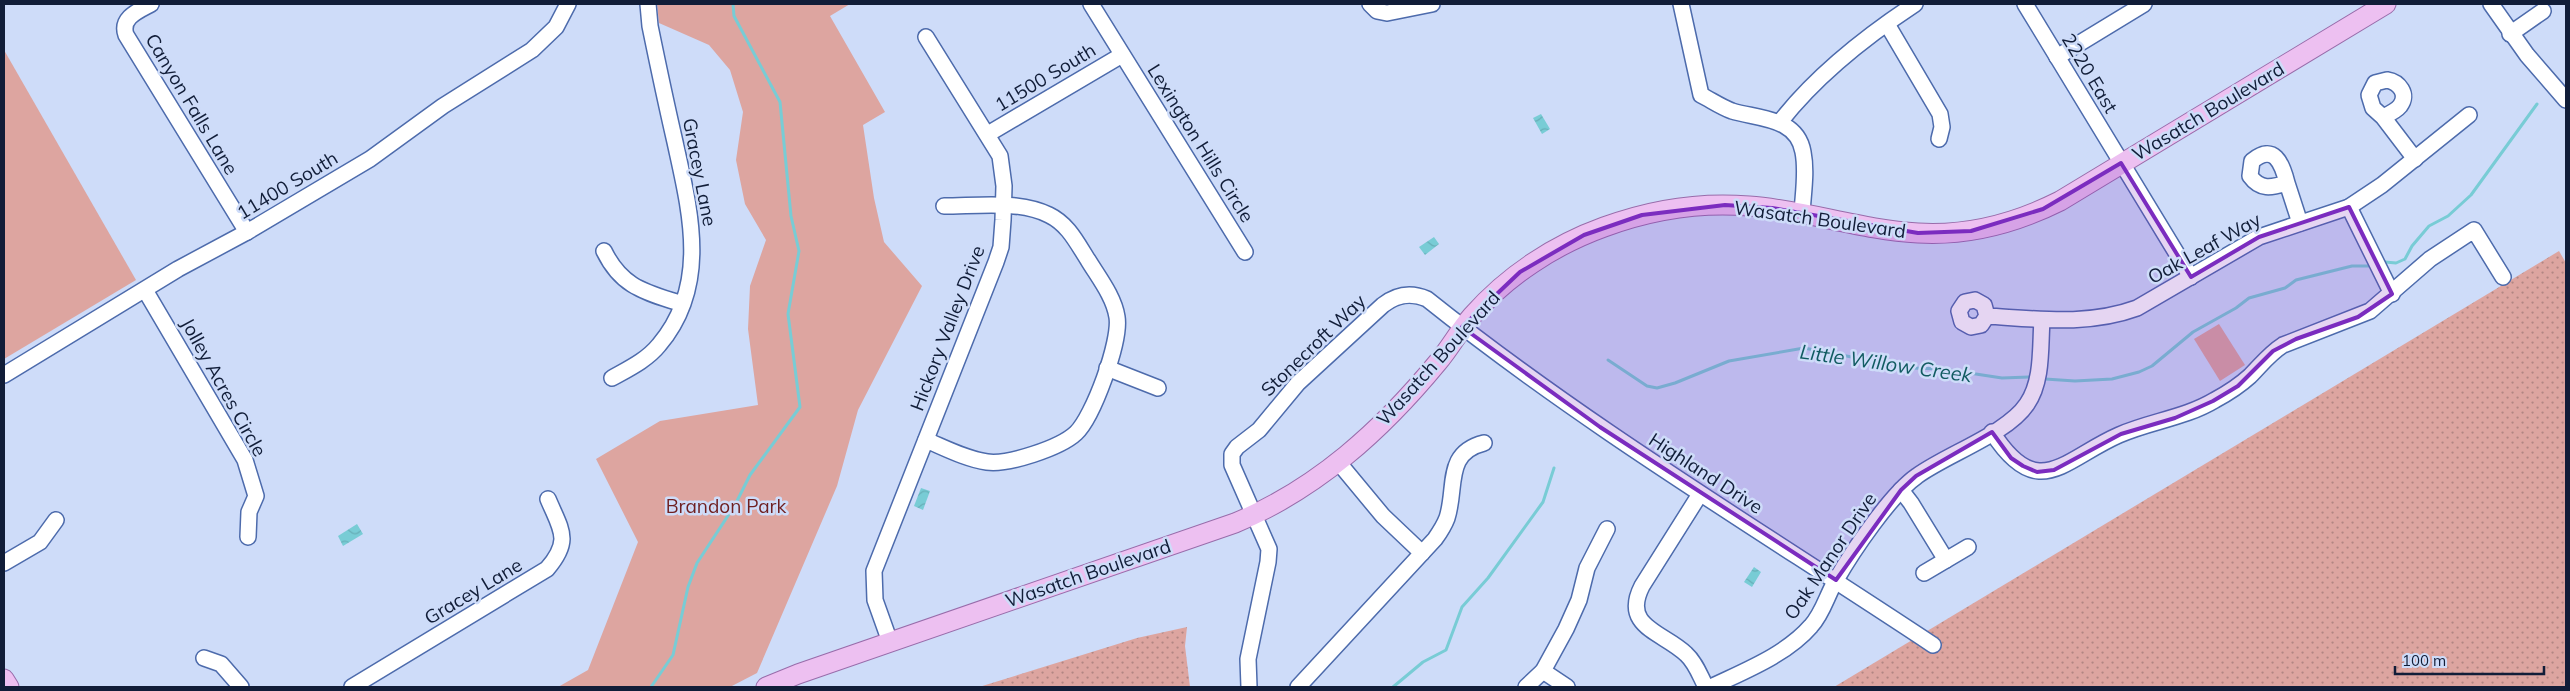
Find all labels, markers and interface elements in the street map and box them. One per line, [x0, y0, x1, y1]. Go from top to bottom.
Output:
street label: Canyon Falls Lane [140, 29, 244, 179]
street label: 2220 East [2057, 29, 2123, 118]
street label: 11500 South [990, 38, 1100, 116]
street label: Wasatch Boulevard [2128, 56, 2288, 166]
street label: Lexington Hills Circle [1143, 59, 1259, 227]
street label: Gracey Lane [678, 116, 722, 228]
street label: 11400 South [232, 146, 342, 224]
street label: Wasatch Boulevard [1733, 195, 1907, 243]
street label: Oak Leaf Way [2143, 207, 2265, 289]
street label: Hickory Valley Drive [904, 242, 990, 414]
street label: Wasatch Boulevard [1371, 286, 1505, 430]
street label: Stonecroft Way [1256, 289, 1370, 401]
street label: Jolley Acres Circle [176, 314, 272, 460]
water label: Little Willow Creek [1798, 339, 1974, 388]
street label: Highland Drive [1645, 427, 1767, 519]
street label: Oak Manor Drive [1779, 488, 1881, 624]
park label: Brandon Park [666, 494, 787, 518]
street label: Wasatch Boulevard [1002, 533, 1174, 613]
street label: Gracey Lane [420, 552, 526, 630]
scale bar [2395, 644, 2544, 676]
text: 100 m [2402, 651, 2446, 670]

